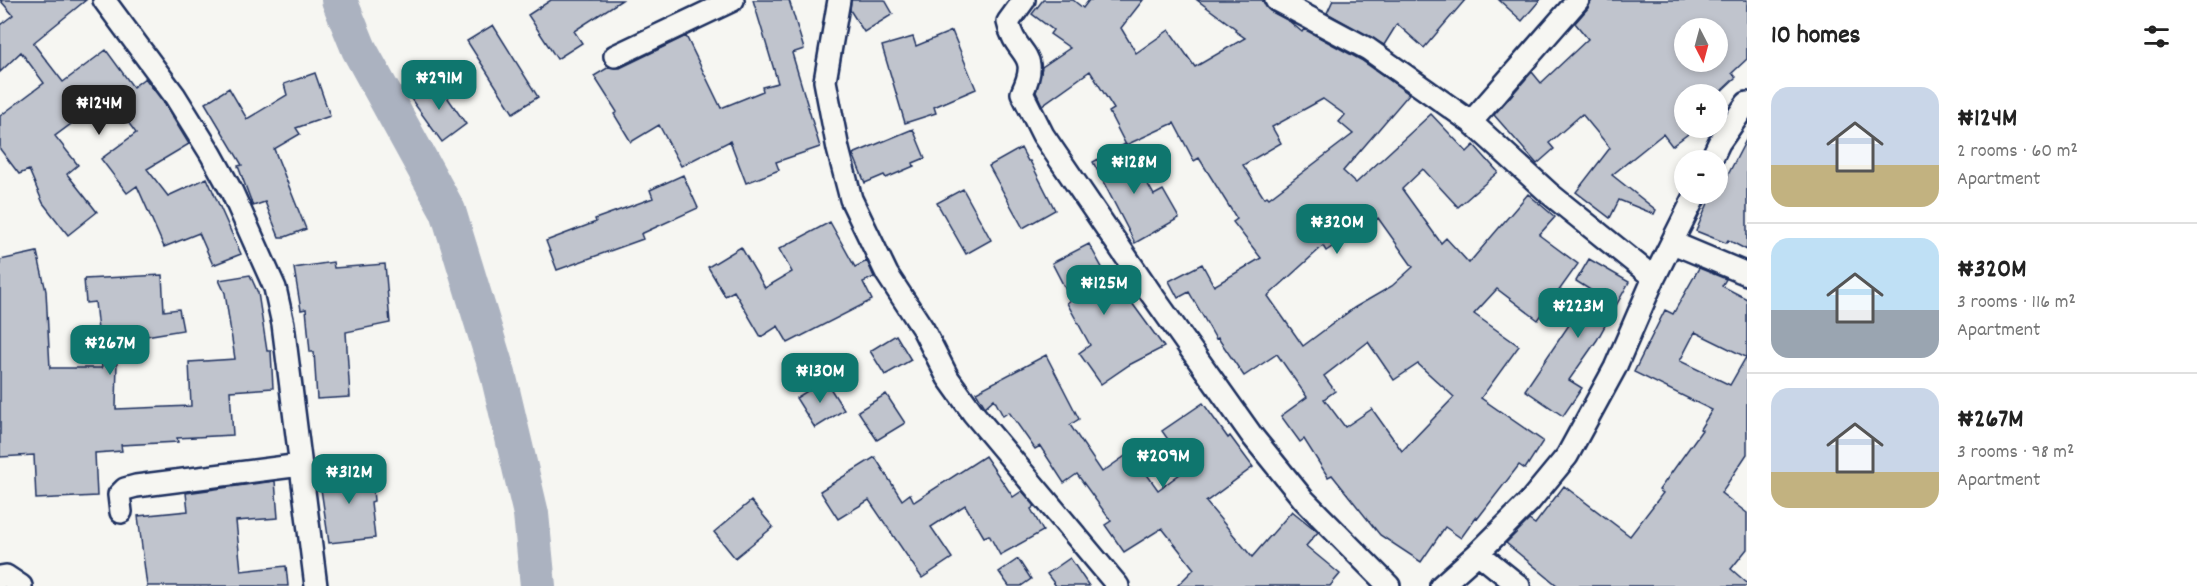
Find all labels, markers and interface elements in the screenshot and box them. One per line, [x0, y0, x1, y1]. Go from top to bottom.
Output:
north arrow [1674, 18, 1728, 72]
map controls [1674, 18, 1728, 204]
text: 10 homes [1771, 18, 1861, 55]
icon: filters [2140, 20, 2173, 53]
pin: ₦291M [397, 60, 481, 111]
text: ₦291M [415, 65, 463, 93]
button: + [1674, 84, 1728, 138]
pin: ₦124M [57, 85, 141, 136]
text: ₦124M [76, 90, 122, 118]
text: ₦124M [1957, 101, 2017, 138]
icon: home [1819, 111, 1891, 183]
text: 2 rooms · 60 m² [1957, 138, 2078, 166]
pin: ₦128M [1092, 144, 1176, 195]
text: ₦128M [1111, 149, 1157, 177]
button: − [1674, 150, 1728, 204]
text: Apartment [1957, 166, 2040, 194]
pin: ₦320M [1295, 204, 1379, 255]
text: ₦320M [1310, 209, 1364, 237]
text: ₦320M [1957, 252, 2026, 289]
icon: home [1819, 262, 1891, 334]
pin: ₦125M [1062, 265, 1146, 316]
text: ₦125M [1080, 270, 1128, 298]
pin: ₦223M [1536, 288, 1620, 339]
text: 3 rooms · 116 m² [1957, 289, 2076, 317]
text: ₦223M [1552, 293, 1604, 321]
text: Apartment [1957, 317, 2040, 345]
pin: ₦267M [68, 325, 152, 376]
text: ₦267M [84, 330, 136, 358]
pin: ₦130M [778, 353, 862, 404]
text: ₦130M [795, 358, 845, 386]
text: ₦267M [1957, 402, 2023, 439]
icon: home [1819, 412, 1891, 484]
pin: ₦209M [1121, 438, 1205, 489]
text: 3 rooms · 98 m² [1957, 439, 2074, 467]
text: ₦209M [1136, 443, 1190, 471]
pin: ₦312M [307, 454, 391, 505]
text: ₦312M [326, 459, 372, 487]
text: Apartment [1957, 467, 2040, 495]

